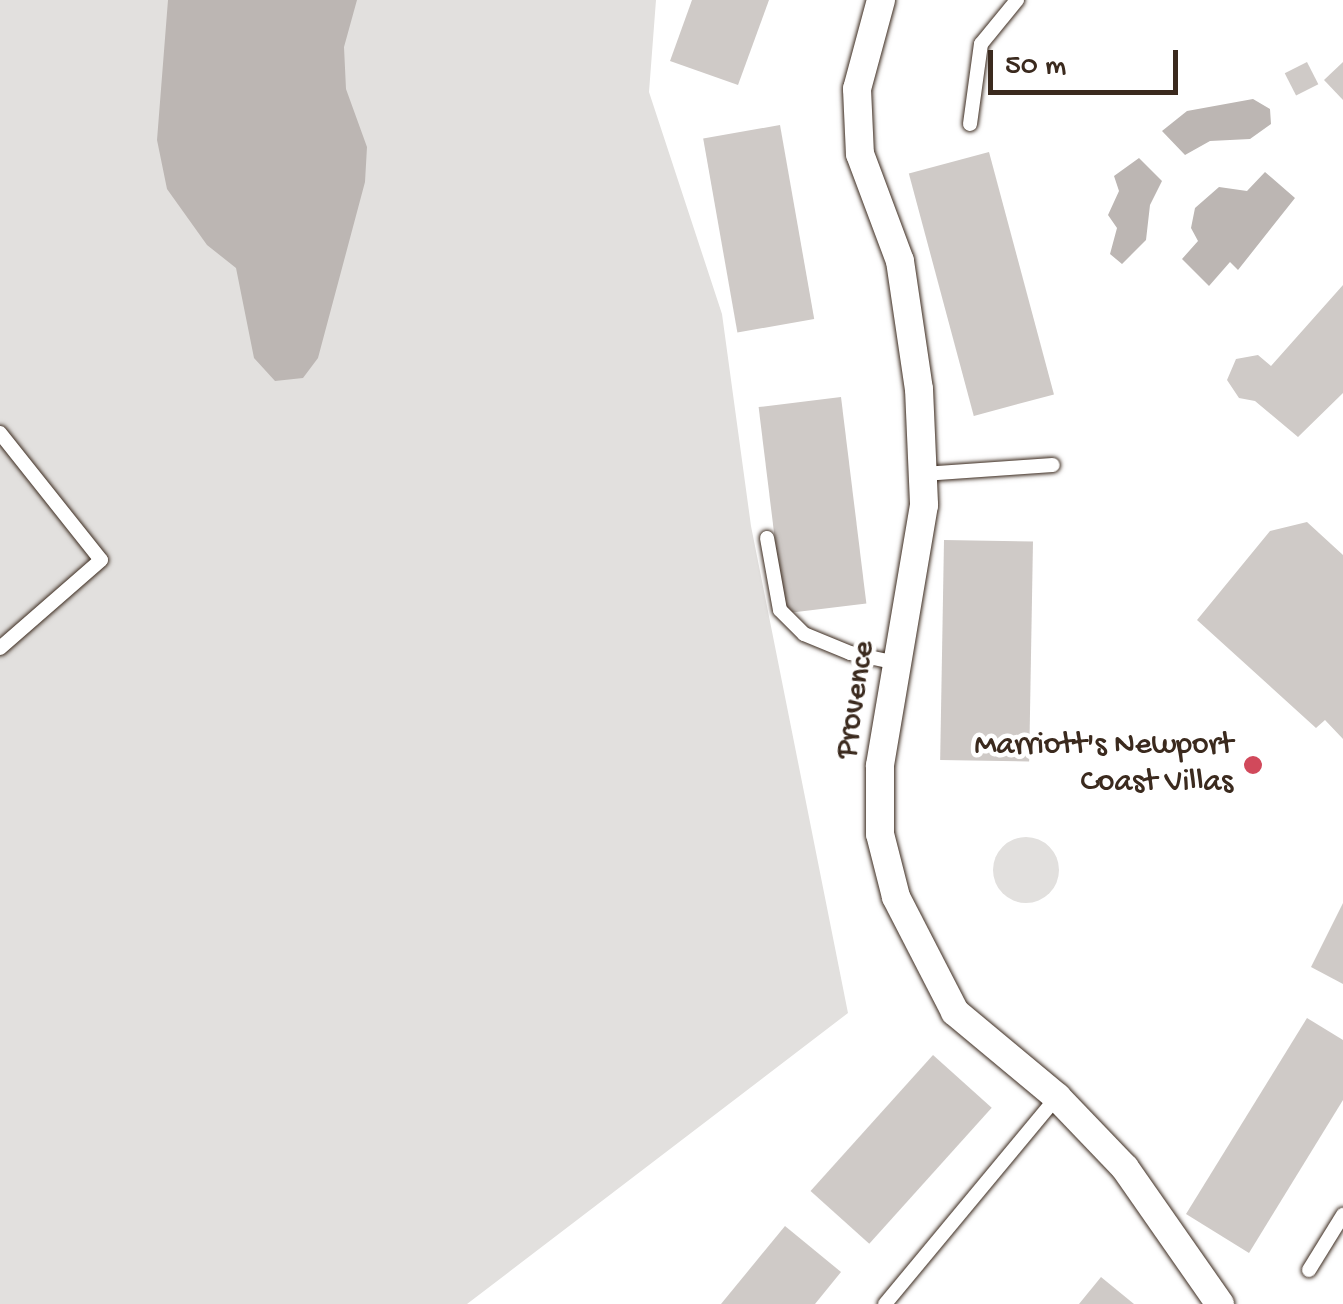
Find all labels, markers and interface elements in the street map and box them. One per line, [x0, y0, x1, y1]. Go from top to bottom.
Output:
scale bar [993, 30, 1183, 92]
text: 50 m [1005, 50, 1066, 85]
street label: Provence [829, 638, 885, 762]
place label: Marriott's Newport Coast Villas [974, 728, 1233, 803]
marker: Marriott's Newport Coast Villas [1242, 754, 1264, 776]

